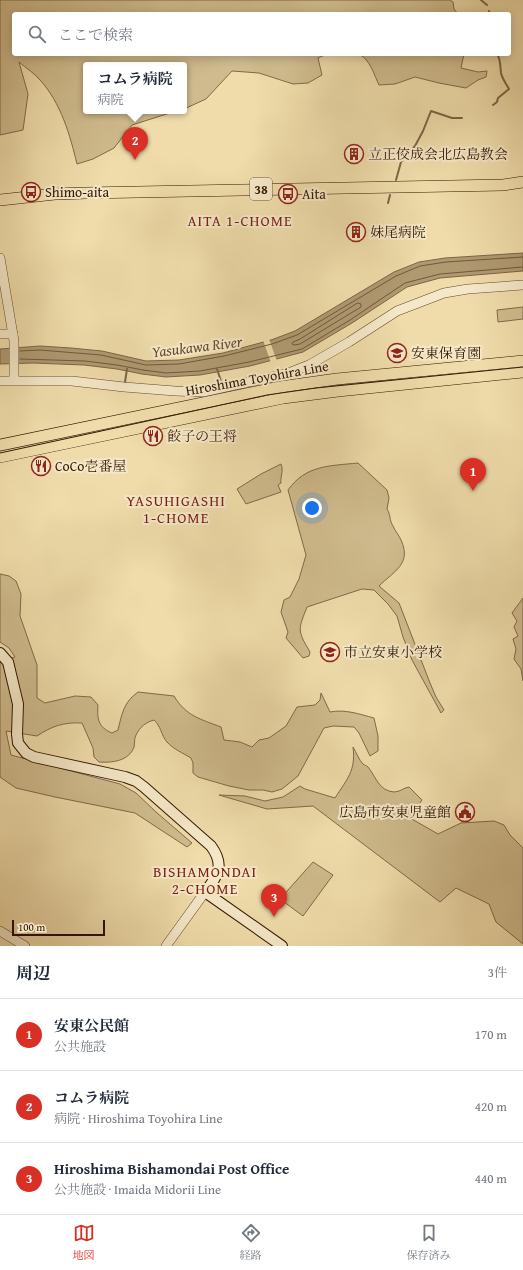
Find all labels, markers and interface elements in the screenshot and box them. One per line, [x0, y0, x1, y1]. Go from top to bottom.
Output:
search box [12, 12, 511, 56]
icon: search [26, 23, 48, 45]
text: ここで検索 [58, 24, 133, 45]
popup [83, 62, 187, 114]
text: コムラ病院 [97, 68, 173, 89]
text: 病院 [97, 90, 124, 109]
pin: 2 [122, 127, 148, 160]
building icon: 立正佼成会北広島教会 [343, 143, 365, 165]
place label: 立正佼成会北広島教会 [368, 144, 508, 164]
road number: 38 [250, 178, 272, 200]
bus stop icon: Shimo-aita [20, 181, 42, 203]
place label: Shimo-aita [45, 182, 110, 202]
bus stop icon: Aita [277, 183, 299, 205]
place label: Aita [302, 184, 326, 204]
district label: AITA 1-CHOME [187, 210, 293, 231]
building icon: 妹尾病院 [345, 221, 367, 243]
place label: 妹尾病院 [370, 222, 426, 242]
water label: Yasukawa River [151, 330, 244, 362]
school or university icon: 安東保育園 [386, 342, 408, 364]
place label: 安東保育園 [411, 343, 481, 363]
street label: Hiroshima Toyohira Line [184, 355, 331, 400]
restaurant icon: 餃子の王将 [142, 425, 164, 447]
place label: 餃子の王将 [167, 426, 237, 446]
restaurant icon: CoCo壱番屋 [30, 455, 52, 477]
place label: CoCo壱番屋 [55, 456, 127, 476]
pin: 1 [460, 458, 486, 491]
district label: YASUHIGASHI 1-CHOME [126, 490, 226, 528]
your location [302, 498, 322, 518]
school or university icon: 市立安東小学校 [319, 641, 341, 663]
place label: 市立安東小学校 [344, 642, 442, 662]
public building icon: 広島市安東児童館 [454, 801, 476, 823]
place label: 広島市安東児童館 [339, 802, 451, 822]
district label: BISHAMONDAI 2-CHOME [153, 861, 257, 899]
pin: 3 [261, 884, 287, 917]
scale bar [12, 918, 105, 937]
text: 100 m [18, 919, 45, 935]
text: 周辺 [16, 960, 50, 985]
text: 3件 [488, 963, 507, 982]
text: 安東公民館 [54, 1015, 129, 1036]
text: 1 [26, 1025, 32, 1044]
text: 170 m [475, 1025, 507, 1044]
text: 公共施設 [54, 1037, 106, 1056]
text: コムラ病院 [54, 1087, 129, 1108]
text: 2 [26, 1097, 32, 1116]
text: 420 m [475, 1097, 507, 1116]
text: 病院 · Hiroshima Toyohira Line [54, 1109, 223, 1128]
text: Hiroshima Bishamondai Post Office [54, 1158, 289, 1179]
text: 3 [26, 1169, 32, 1188]
text: 440 m [475, 1169, 507, 1188]
text: 公共施設 · Imaida Midorii Line [54, 1180, 221, 1199]
tab: 地図 [73, 1222, 95, 1263]
tab: 経路 [240, 1222, 262, 1263]
tab: 保存済み [407, 1222, 451, 1263]

